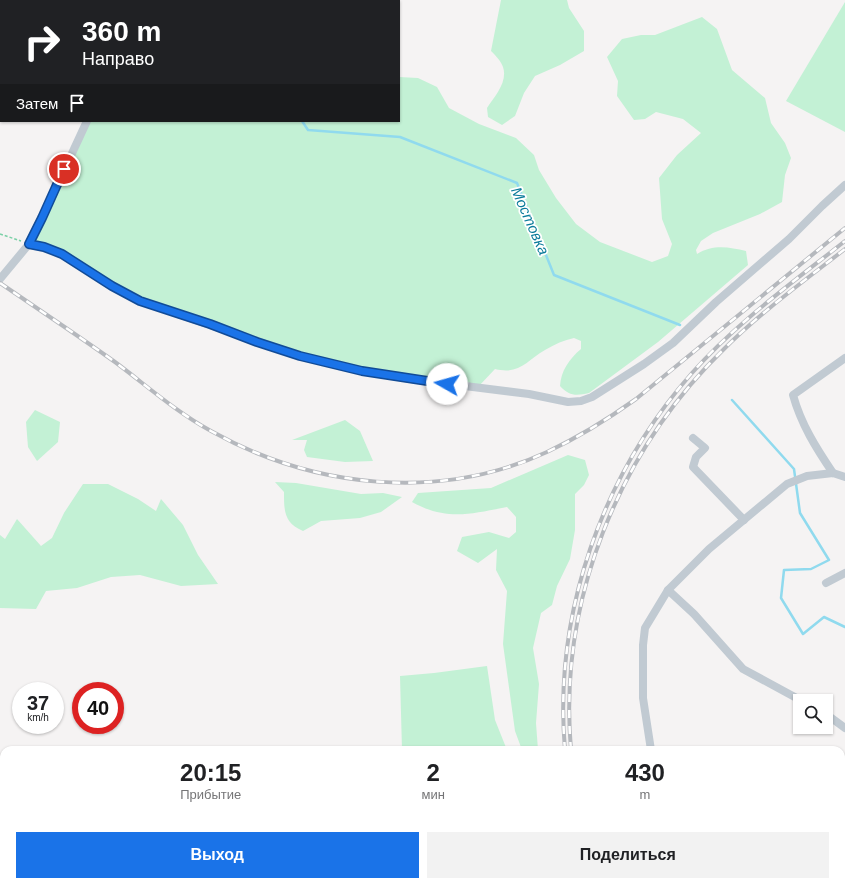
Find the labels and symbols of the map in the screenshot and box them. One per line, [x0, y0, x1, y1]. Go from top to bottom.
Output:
pin [47, 152, 81, 186]
water label: Мостовка [508, 184, 553, 257]
position arrow [426, 363, 468, 405]
speed limit sign: 40 [72, 682, 124, 734]

